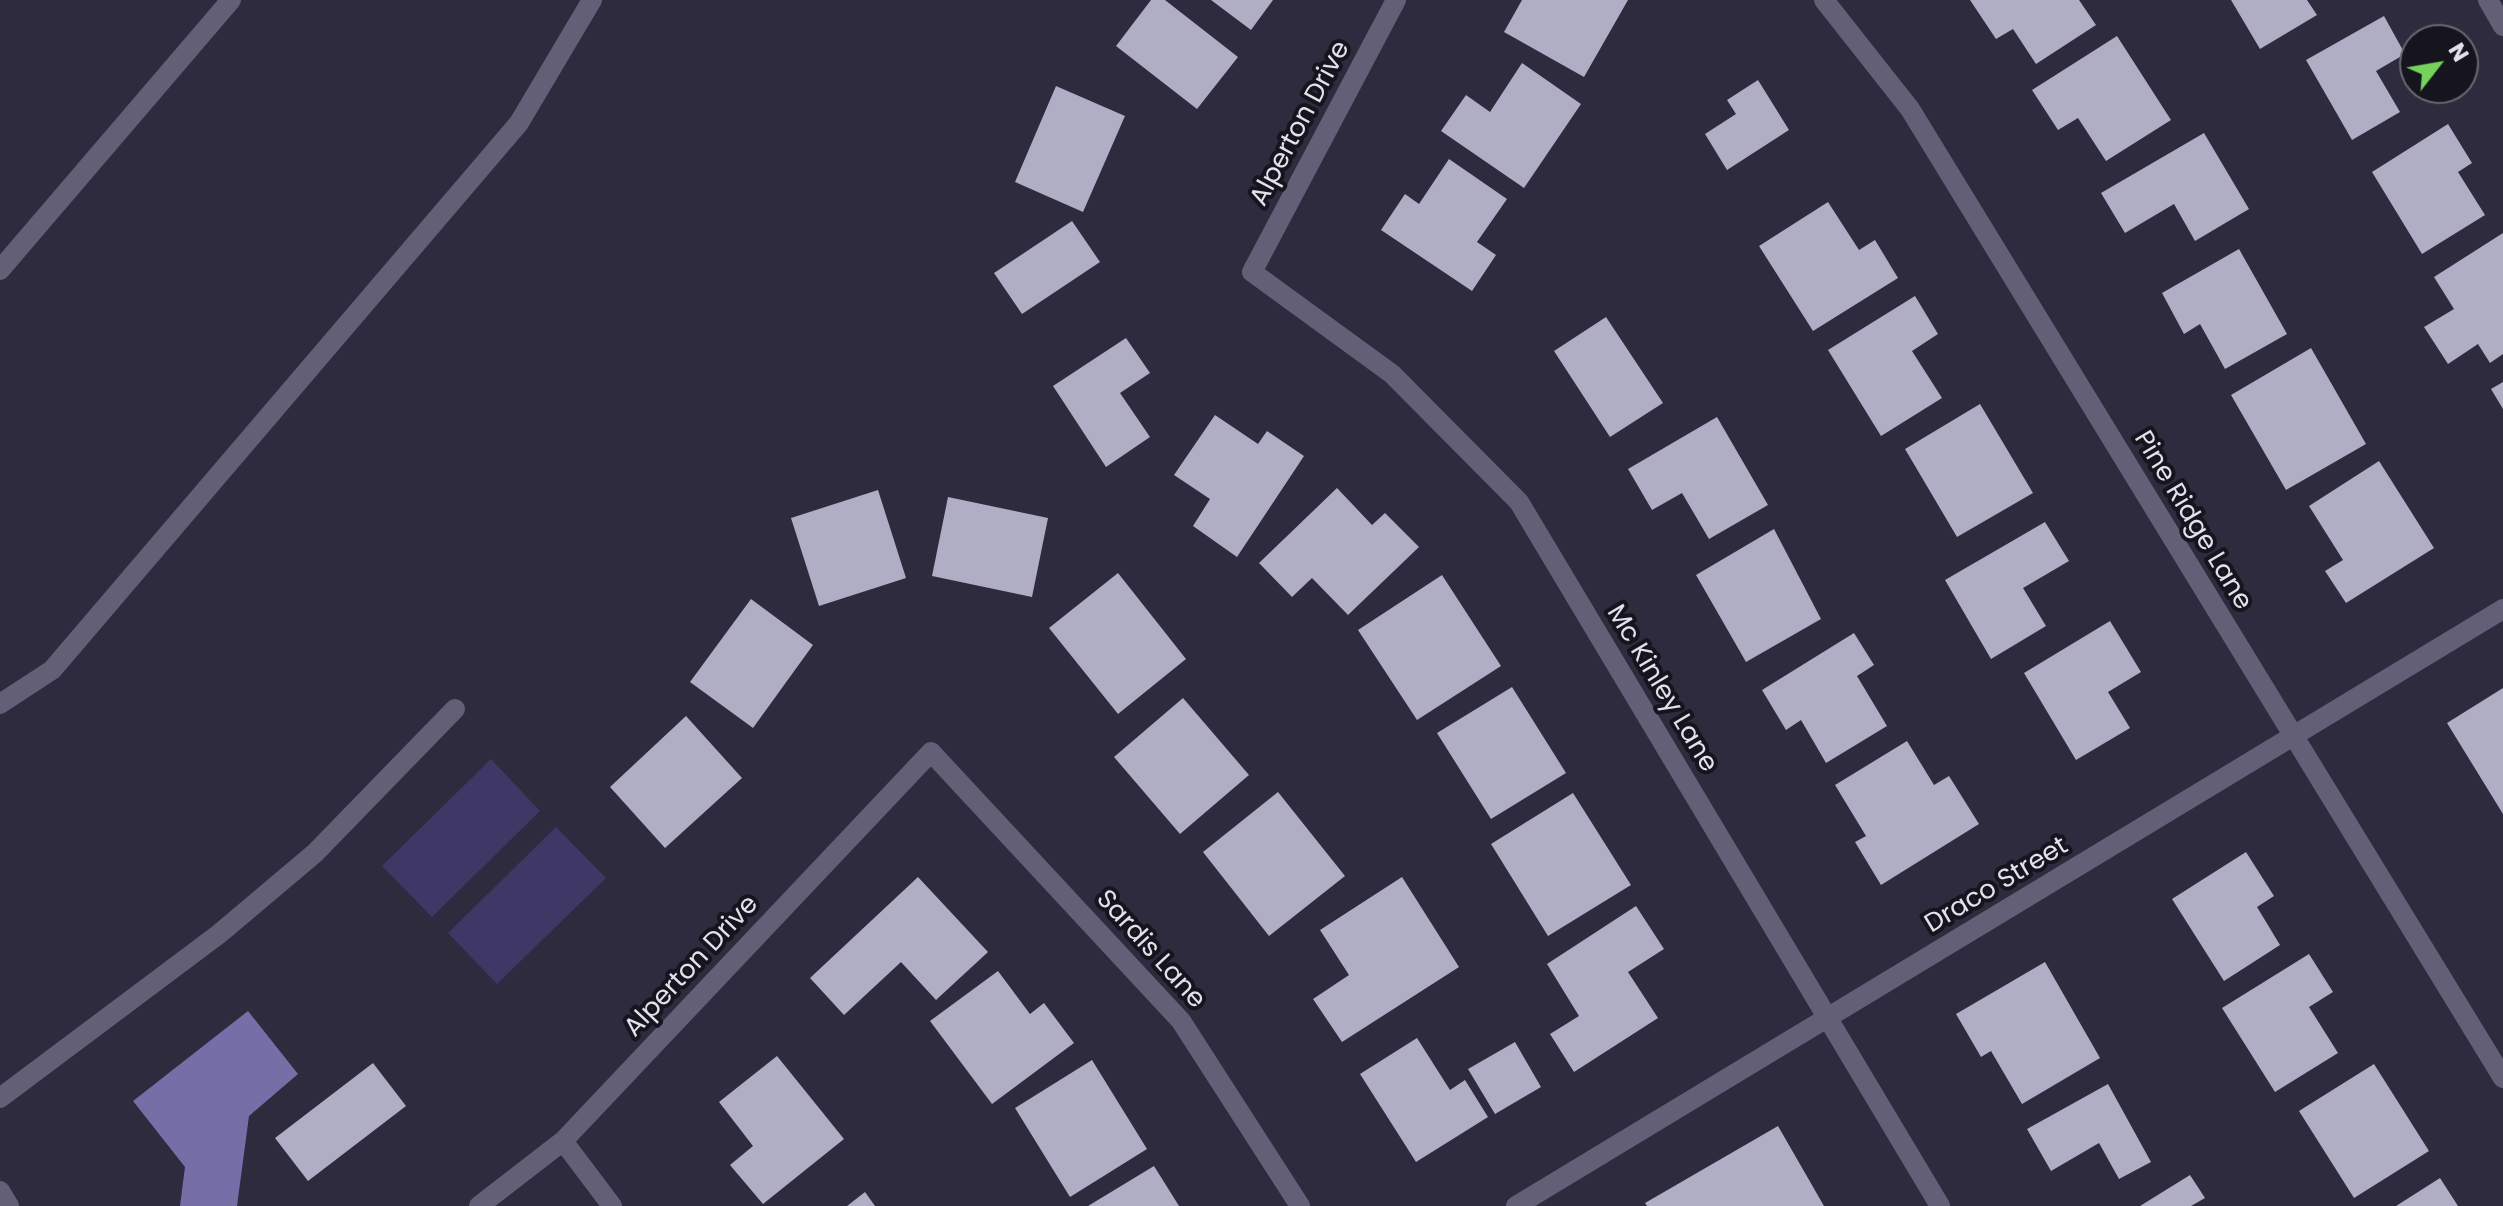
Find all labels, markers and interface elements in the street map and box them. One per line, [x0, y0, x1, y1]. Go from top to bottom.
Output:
north arrow [2399, 24, 2479, 104]
street label: Alperton Drive [1244, 36, 1358, 212]
text: N [2441, 37, 2476, 67]
street label: Pine Ridge Lane [2126, 426, 2258, 616]
street label: Mc Kinley Lane [1599, 600, 1723, 778]
street label: Draco Street [1920, 831, 2074, 941]
street label: Sardis Lane [1089, 884, 1211, 1016]
street label: Alperton Drive [618, 890, 766, 1044]

